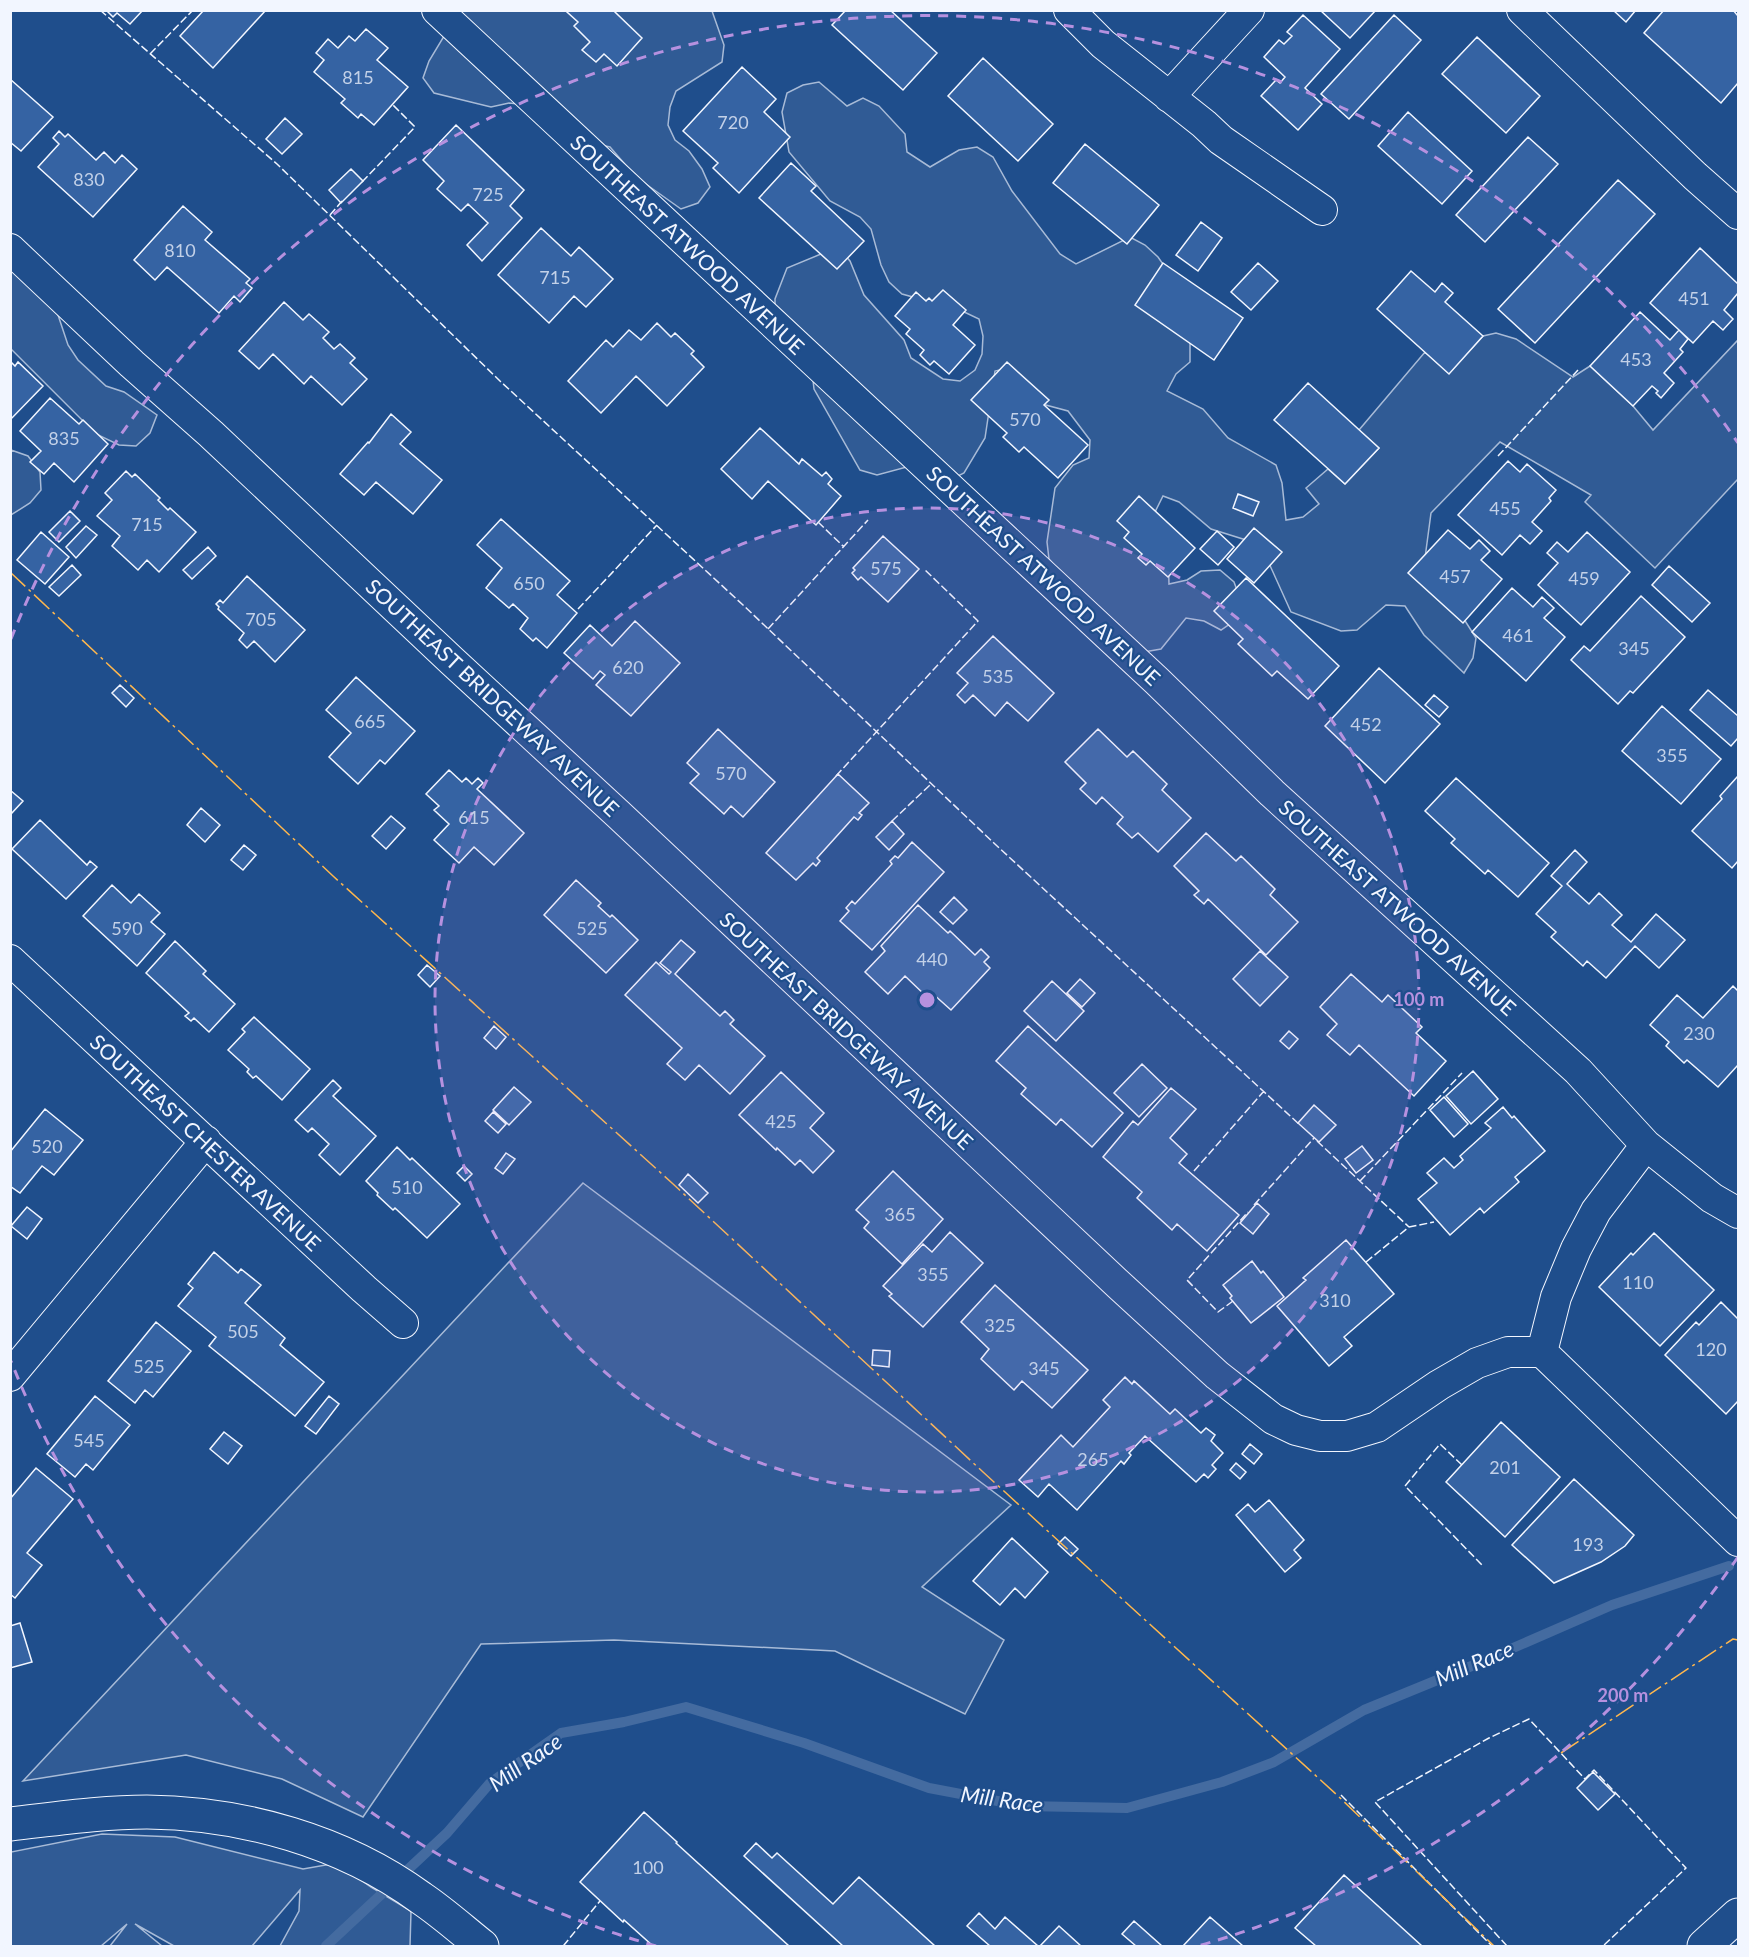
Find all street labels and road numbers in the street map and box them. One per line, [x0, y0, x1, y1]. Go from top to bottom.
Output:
street label: SOUTHEAST ATWOOD AVENUE [566, 129, 810, 359]
street label: SOUTHEAST ATWOOD AVENUE [922, 460, 1166, 690]
street label: SOUTHEAST BRIDGEWAY AVENUE [361, 573, 625, 821]
street label: SOUTHEAST ATWOOD AVENUE [1274, 794, 1522, 1020]
street label: SOUTHEAST BRIDGEWAY AVENUE [715, 906, 979, 1154]
street label: SOUTHEAST CHESTER AVENUE [86, 1029, 326, 1255]

